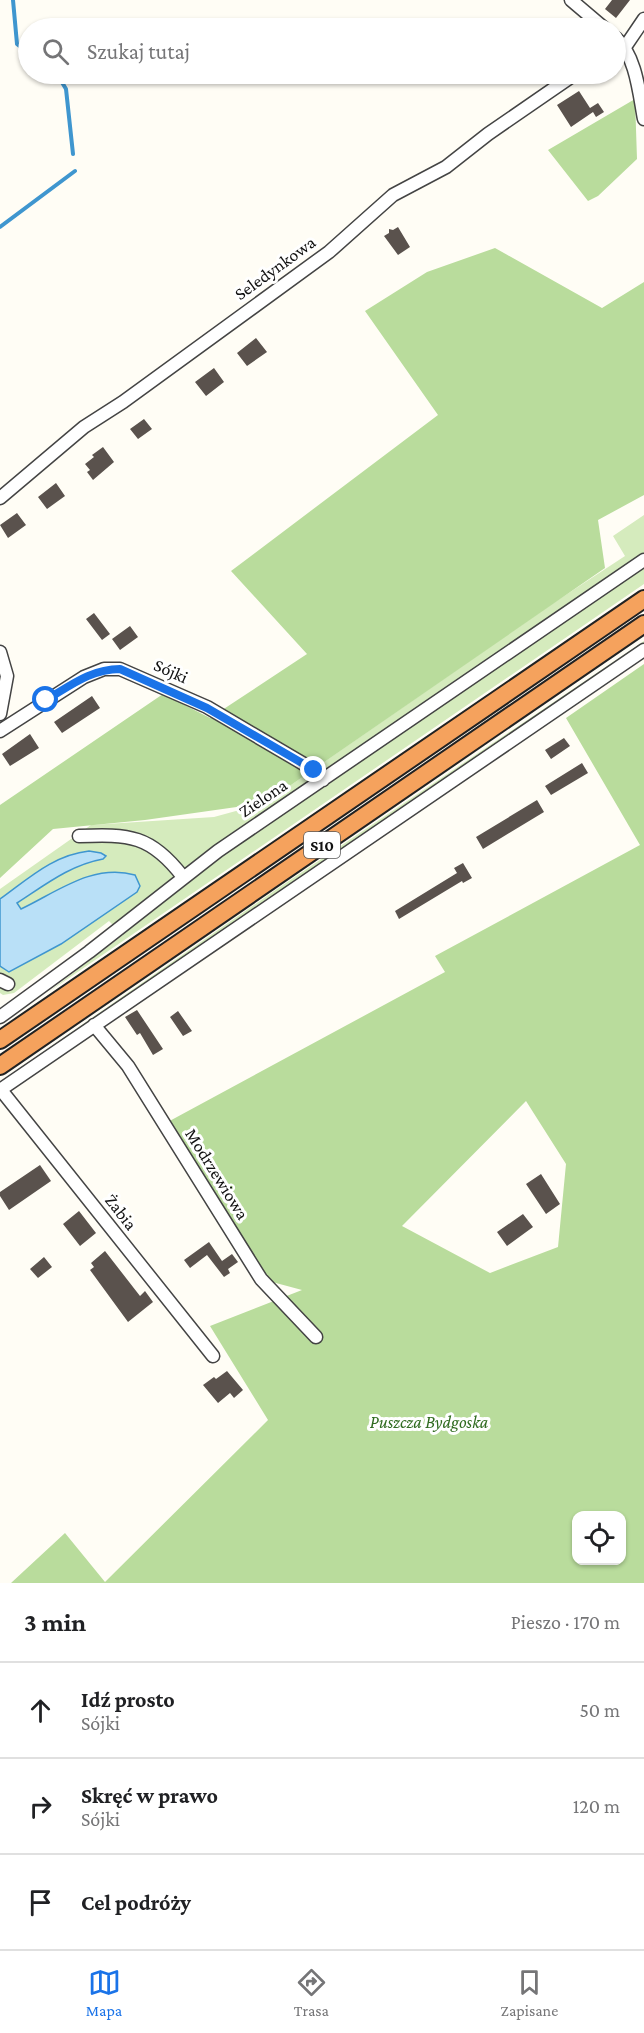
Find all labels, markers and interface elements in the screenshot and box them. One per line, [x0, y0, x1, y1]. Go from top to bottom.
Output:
search box [18, 18, 626, 84]
icon: search [39, 35, 72, 68]
text: Szukaj tutaj [87, 39, 190, 64]
street label: Seledynkowa [231, 232, 319, 304]
street label: Sójki [150, 655, 191, 688]
route start [32, 686, 58, 712]
route end [300, 756, 326, 782]
street label: Zielona [235, 775, 291, 821]
road number: S10 [304, 832, 340, 858]
street label: Modrzewiowa [181, 1125, 253, 1223]
street label: Żabia [101, 1190, 141, 1234]
park label: Puszcza Bydgoska [370, 1412, 489, 1432]
map controls [572, 1511, 626, 1565]
button: locate [572, 1511, 626, 1565]
text: 3 min [24, 1608, 86, 1637]
text: Pieszo · 170 m [511, 1611, 620, 1633]
text: Idź prosto [81, 1687, 175, 1712]
icon: ahead [24, 1694, 57, 1727]
text: 50 m [579, 1699, 620, 1721]
text: Sójki [81, 1712, 120, 1734]
text: Skręć w prawo [81, 1783, 218, 1808]
icon: right [24, 1790, 57, 1823]
text: 120 m [573, 1795, 620, 1817]
text: Sójki [81, 1808, 120, 1830]
icon: arrive [24, 1886, 57, 1919]
text: Cel podróży [81, 1890, 191, 1915]
tab: Mapa [86, 1966, 122, 2019]
tab: Trasa [294, 1966, 329, 2019]
tab: Zapisane [501, 1966, 558, 2019]

